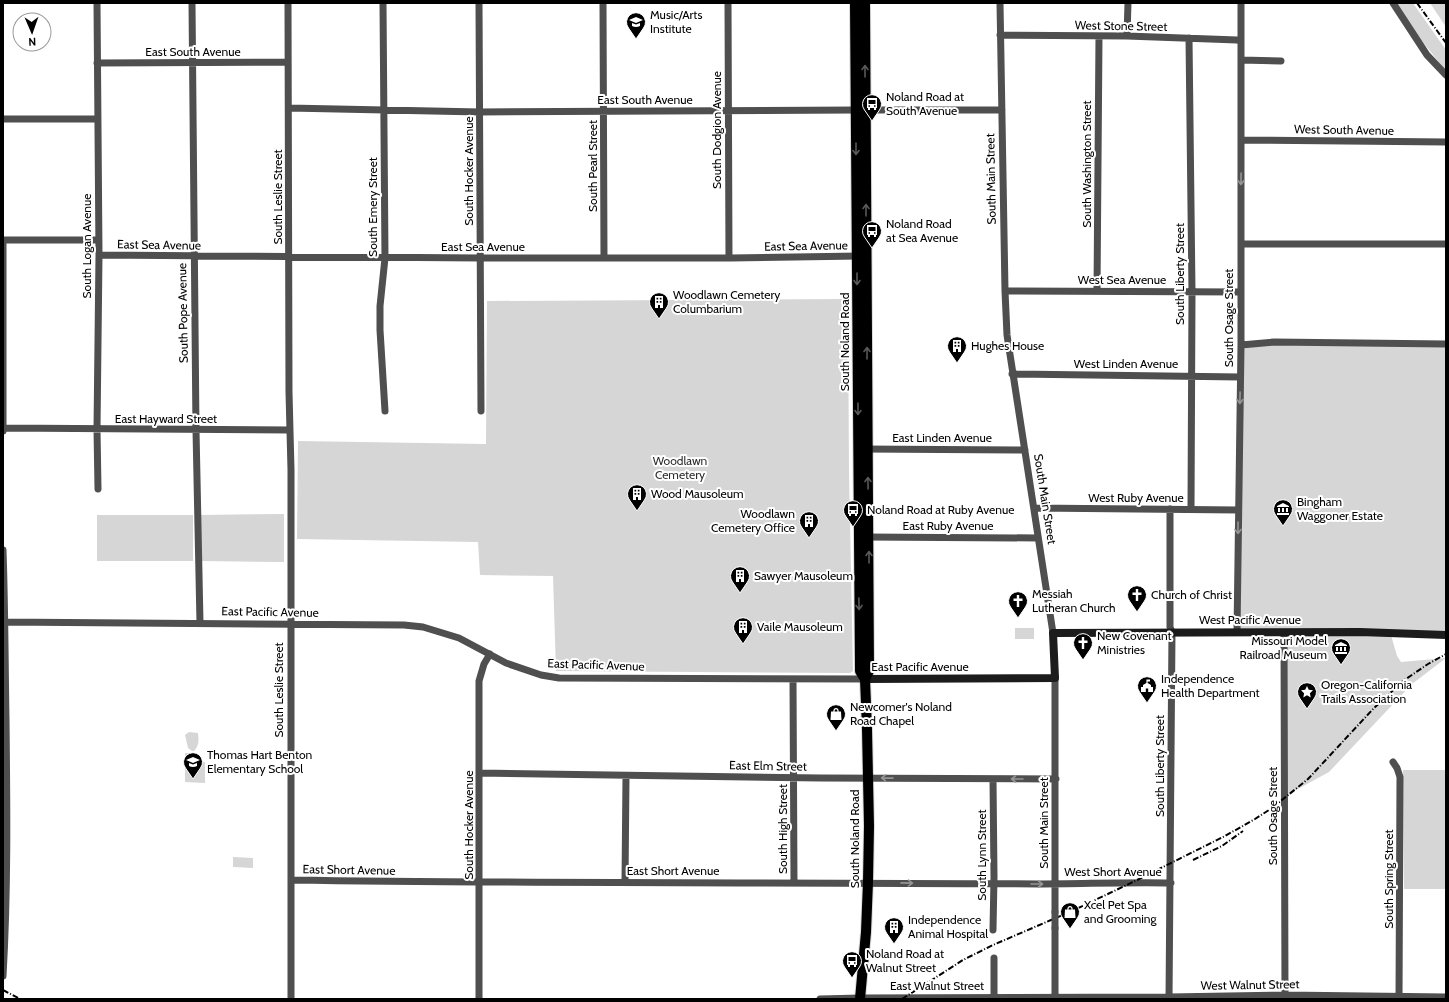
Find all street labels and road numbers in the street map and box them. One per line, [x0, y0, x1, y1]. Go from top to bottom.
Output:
street label: West Stone Street [1075, 17, 1167, 34]
street label: East South Avenue [145, 44, 241, 59]
street label: South Dodgion Avenue [709, 71, 724, 189]
street label: East South Avenue [597, 92, 693, 107]
street label: South Washington Street [1079, 100, 1094, 228]
street label: South Hocker Avenue [461, 116, 476, 226]
street label: South Pearl Street [585, 120, 600, 212]
street label: West South Avenue [1294, 121, 1394, 138]
street label: South Main Street [982, 133, 999, 225]
street label: South Leslie Street [270, 149, 285, 245]
street label: South Emery Street [365, 157, 380, 257]
street label: South Logan Avenue [79, 194, 94, 298]
street label: South Liberty Street [1172, 223, 1187, 325]
street label: East Sea Avenue [117, 236, 201, 253]
street label: East Sea Avenue [764, 237, 848, 254]
street label: East Sea Avenue [441, 239, 525, 254]
street label: South Pope Avenue [174, 263, 191, 363]
street label: South Osage Street [1221, 269, 1236, 367]
street label: West Sea Avenue [1078, 272, 1166, 287]
street label: South Noland Road [837, 293, 852, 391]
street label: West Linden Avenue [1074, 356, 1178, 371]
street label: East Hayward Street [115, 411, 217, 426]
street label: East Linden Avenue [892, 430, 992, 445]
street label: South Main Street [1031, 453, 1060, 545]
street label: West Ruby Avenue [1088, 490, 1184, 505]
street label: East Ruby Avenue [903, 518, 993, 533]
street label: East Pacific Avenue [221, 603, 319, 620]
street label: West Pacific Avenue [1199, 612, 1301, 627]
street label: South Leslie Street [271, 642, 286, 738]
street label: East Pacific Avenue [547, 655, 645, 674]
street label: East Pacific Avenue [871, 659, 969, 674]
street label: South Liberty Street [1152, 715, 1167, 817]
street label: East Elm Street [729, 757, 807, 774]
street label: South Osage Street [1265, 767, 1280, 865]
street label: South Hocker Avenue [461, 770, 476, 880]
street label: South Main Street [1036, 777, 1051, 869]
street label: South High Street [775, 784, 790, 874]
street label: South Noland Road [847, 790, 862, 888]
street label: South Lynn Street [974, 809, 989, 901]
street label: South Spring Street [1381, 829, 1396, 929]
street label: East Short Avenue [303, 861, 396, 878]
street label: East Short Avenue [627, 863, 719, 878]
street label: West Short Avenue [1064, 864, 1162, 879]
street label: West Walnut Street [1200, 976, 1300, 993]
street label: East Walnut Street [890, 978, 984, 993]

